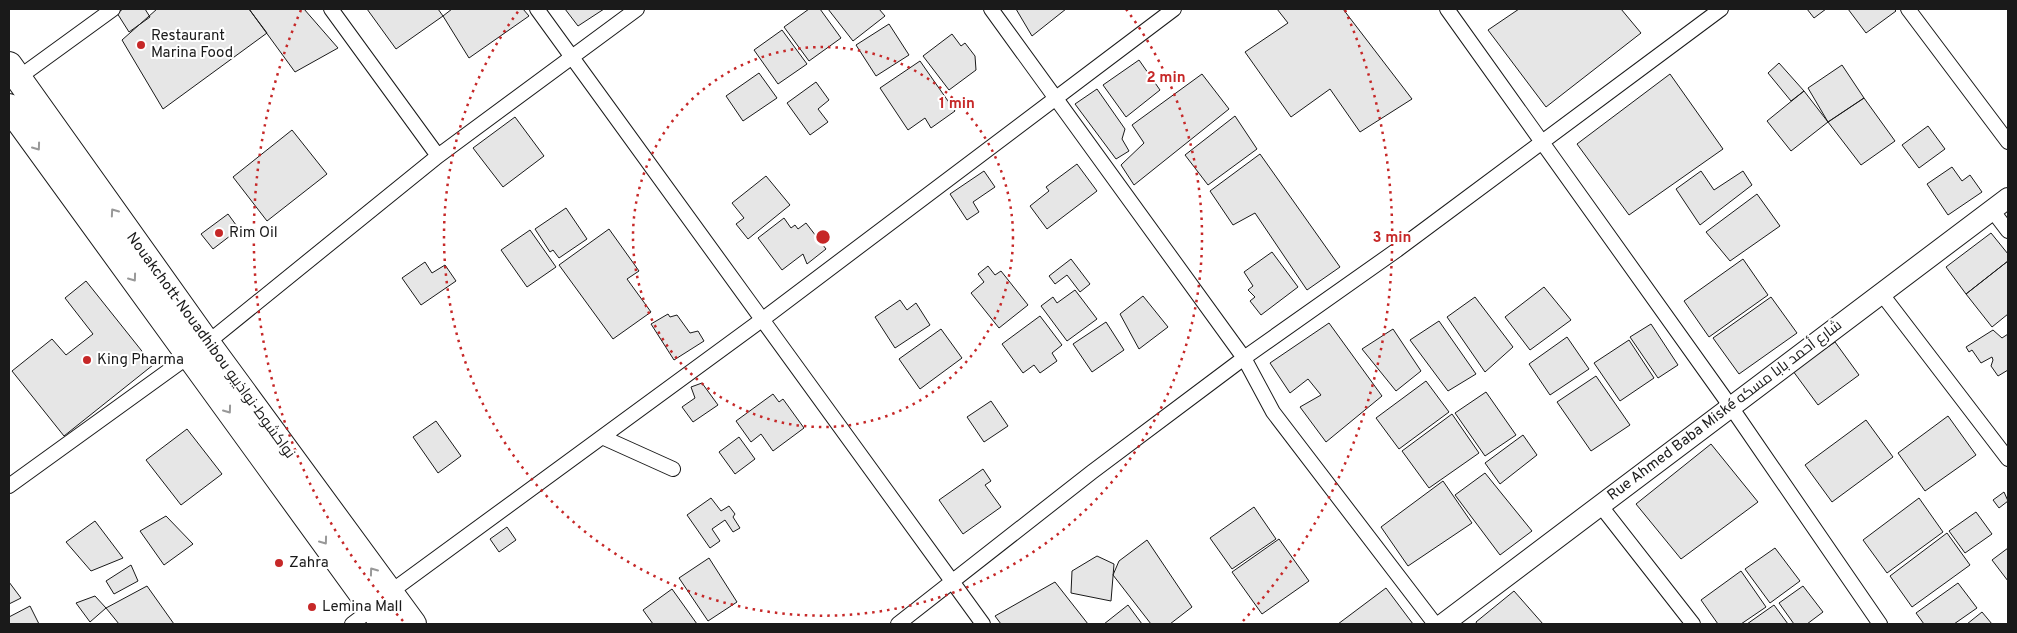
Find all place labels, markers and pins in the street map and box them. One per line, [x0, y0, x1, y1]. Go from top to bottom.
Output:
place label: Restaurant Marina Food [151, 27, 233, 63]
marker: Restaurant Marina Food [135, 39, 147, 51]
place label: Rim Oil [229, 224, 278, 243]
marker: Rim Oil [213, 227, 225, 239]
centre of rings [814, 228, 832, 246]
place label: King Pharma [97, 351, 184, 370]
marker: King Pharma [81, 354, 93, 366]
place label: Zahra [289, 554, 329, 573]
marker: Zahra [273, 557, 285, 569]
place label: Lemina Mall [322, 598, 402, 617]
marker: Lemina Mall [306, 601, 318, 613]

